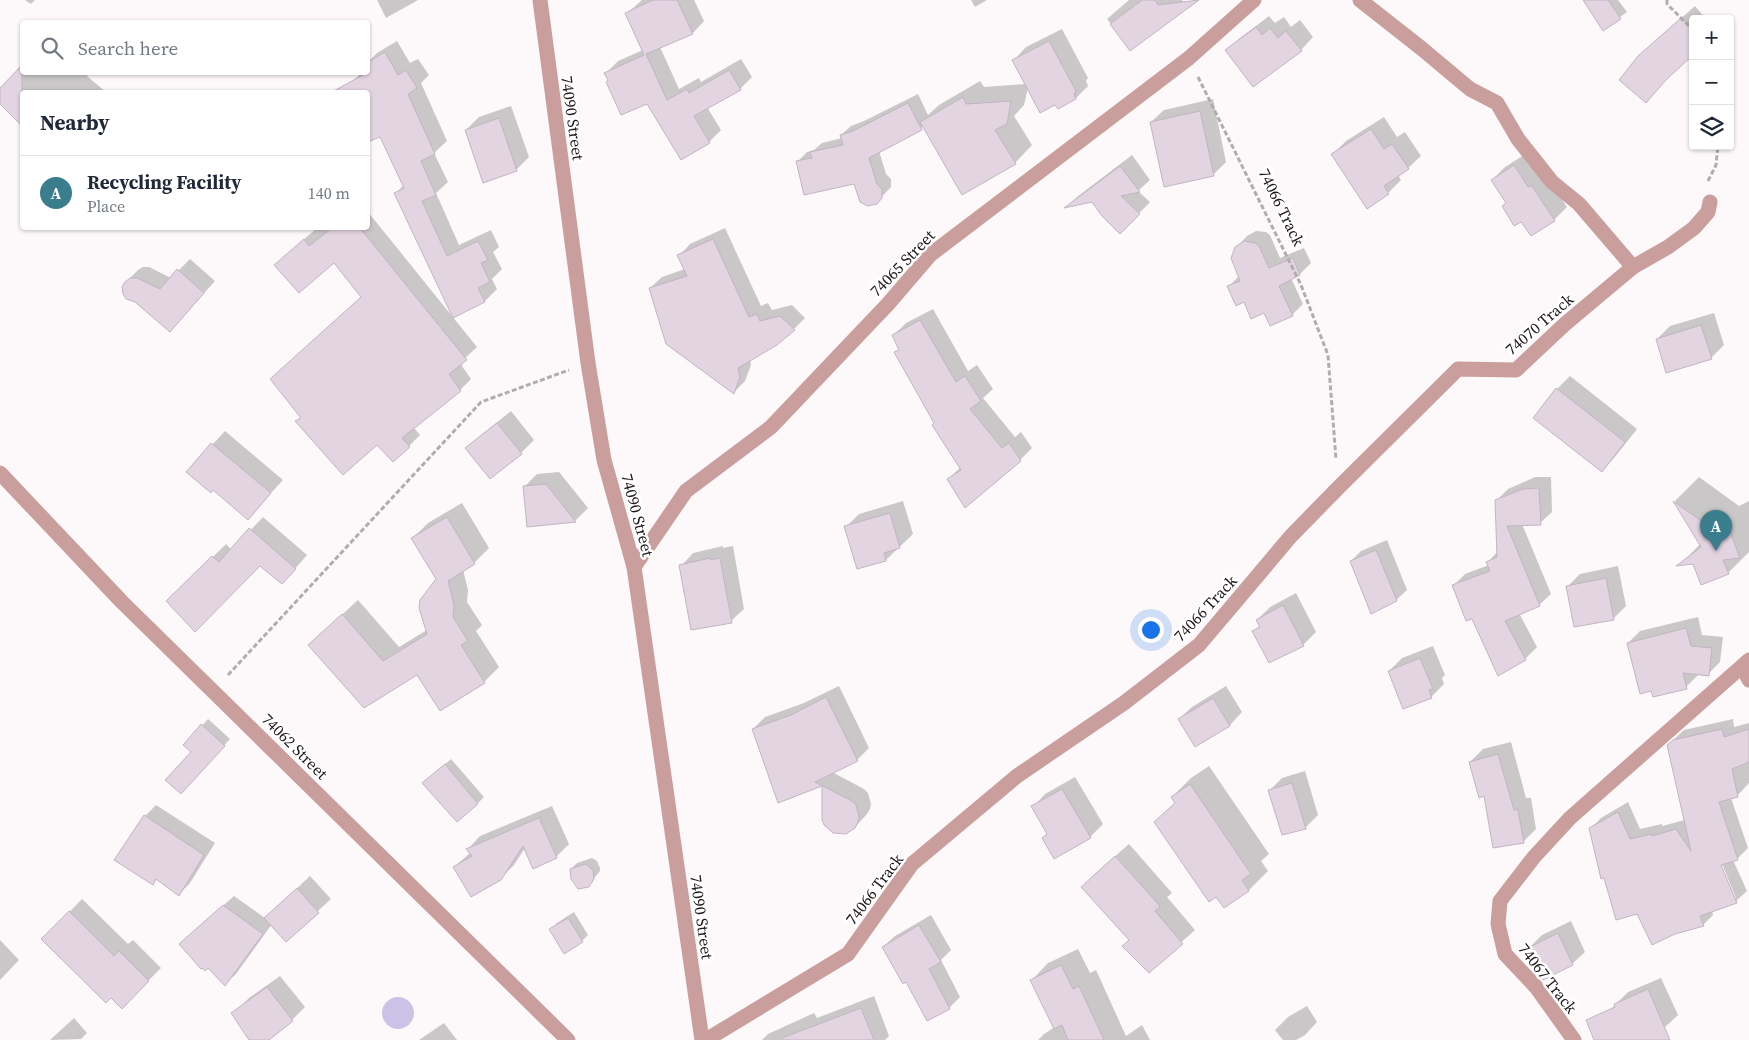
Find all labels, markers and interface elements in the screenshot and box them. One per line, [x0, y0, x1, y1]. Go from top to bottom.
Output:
map controls [1689, 15, 1734, 150]
button: + [1689, 15, 1734, 60]
search box [20, 20, 370, 75]
icon: search [38, 34, 66, 62]
text: Search here [78, 35, 178, 61]
button: − [1689, 60, 1734, 105]
street label: 74090 Street [556, 74, 590, 162]
button: layers [1689, 105, 1734, 150]
text: Nearby [40, 108, 110, 137]
street label: 74066 Track [1254, 165, 1310, 250]
text: Recycling Facility [87, 169, 241, 195]
text: A [51, 182, 61, 204]
text: 140 m [308, 182, 350, 204]
text: Place [87, 195, 125, 217]
street label: 74065 Street [865, 224, 940, 301]
street label: 74070 Track [1500, 288, 1578, 360]
street label: 74090 Street [616, 471, 660, 560]
pin: A [1700, 510, 1732, 551]
street label: 74066 Track [1168, 570, 1242, 646]
your location [1138, 617, 1164, 643]
street label: 74062 Street [257, 708, 333, 784]
street label: 74066 Track [840, 849, 908, 929]
street label: 74090 Street [685, 873, 719, 961]
street label: 74067 Track [1514, 938, 1583, 1018]

